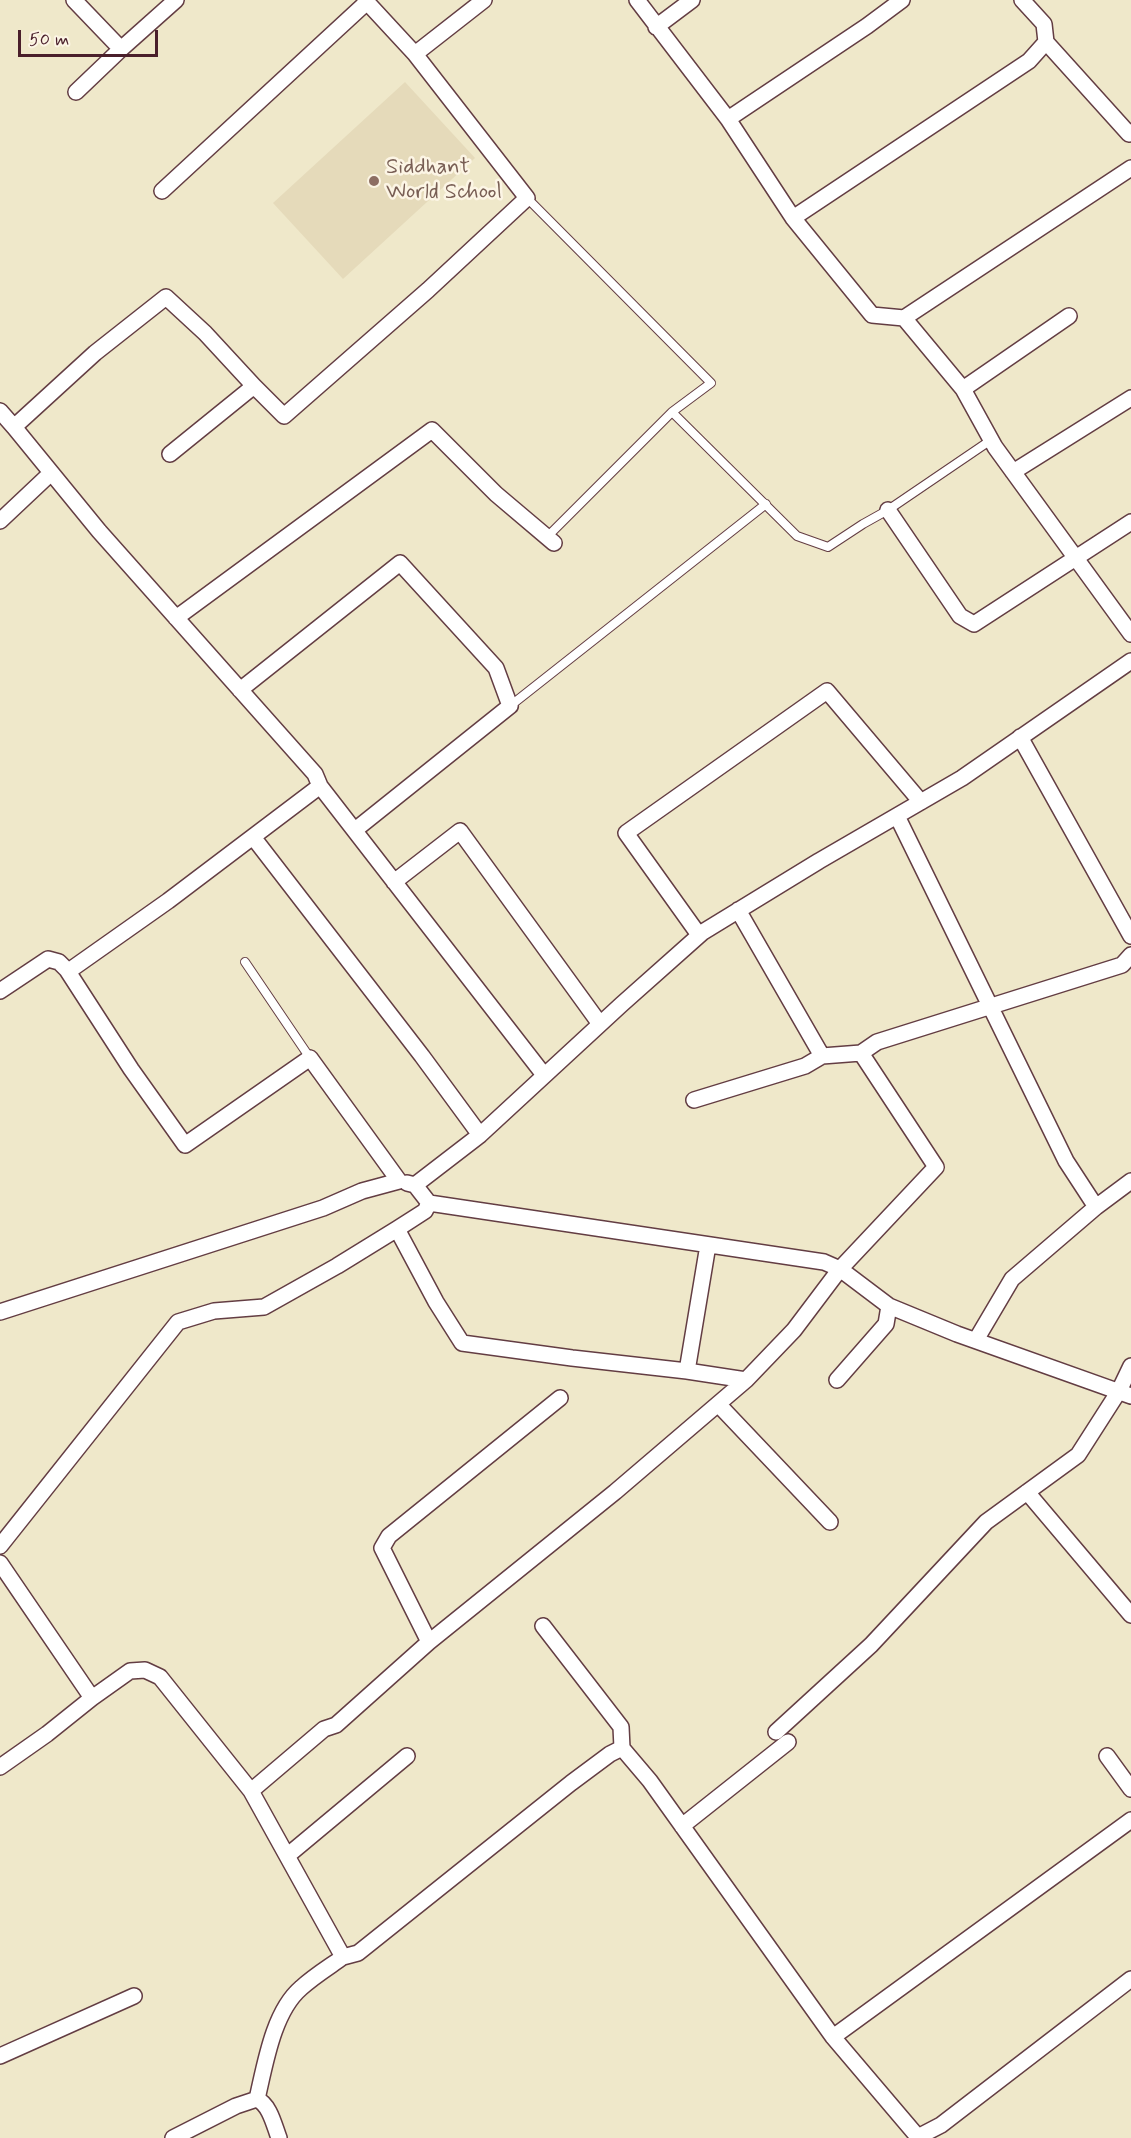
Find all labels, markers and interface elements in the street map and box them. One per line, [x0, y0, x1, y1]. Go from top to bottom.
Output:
scale bar [21, 18, 160, 56]
text: 50 m [29, 28, 69, 52]
place label: Siddhant World School [386, 155, 502, 206]
marker: Siddhant World School [367, 174, 381, 188]

